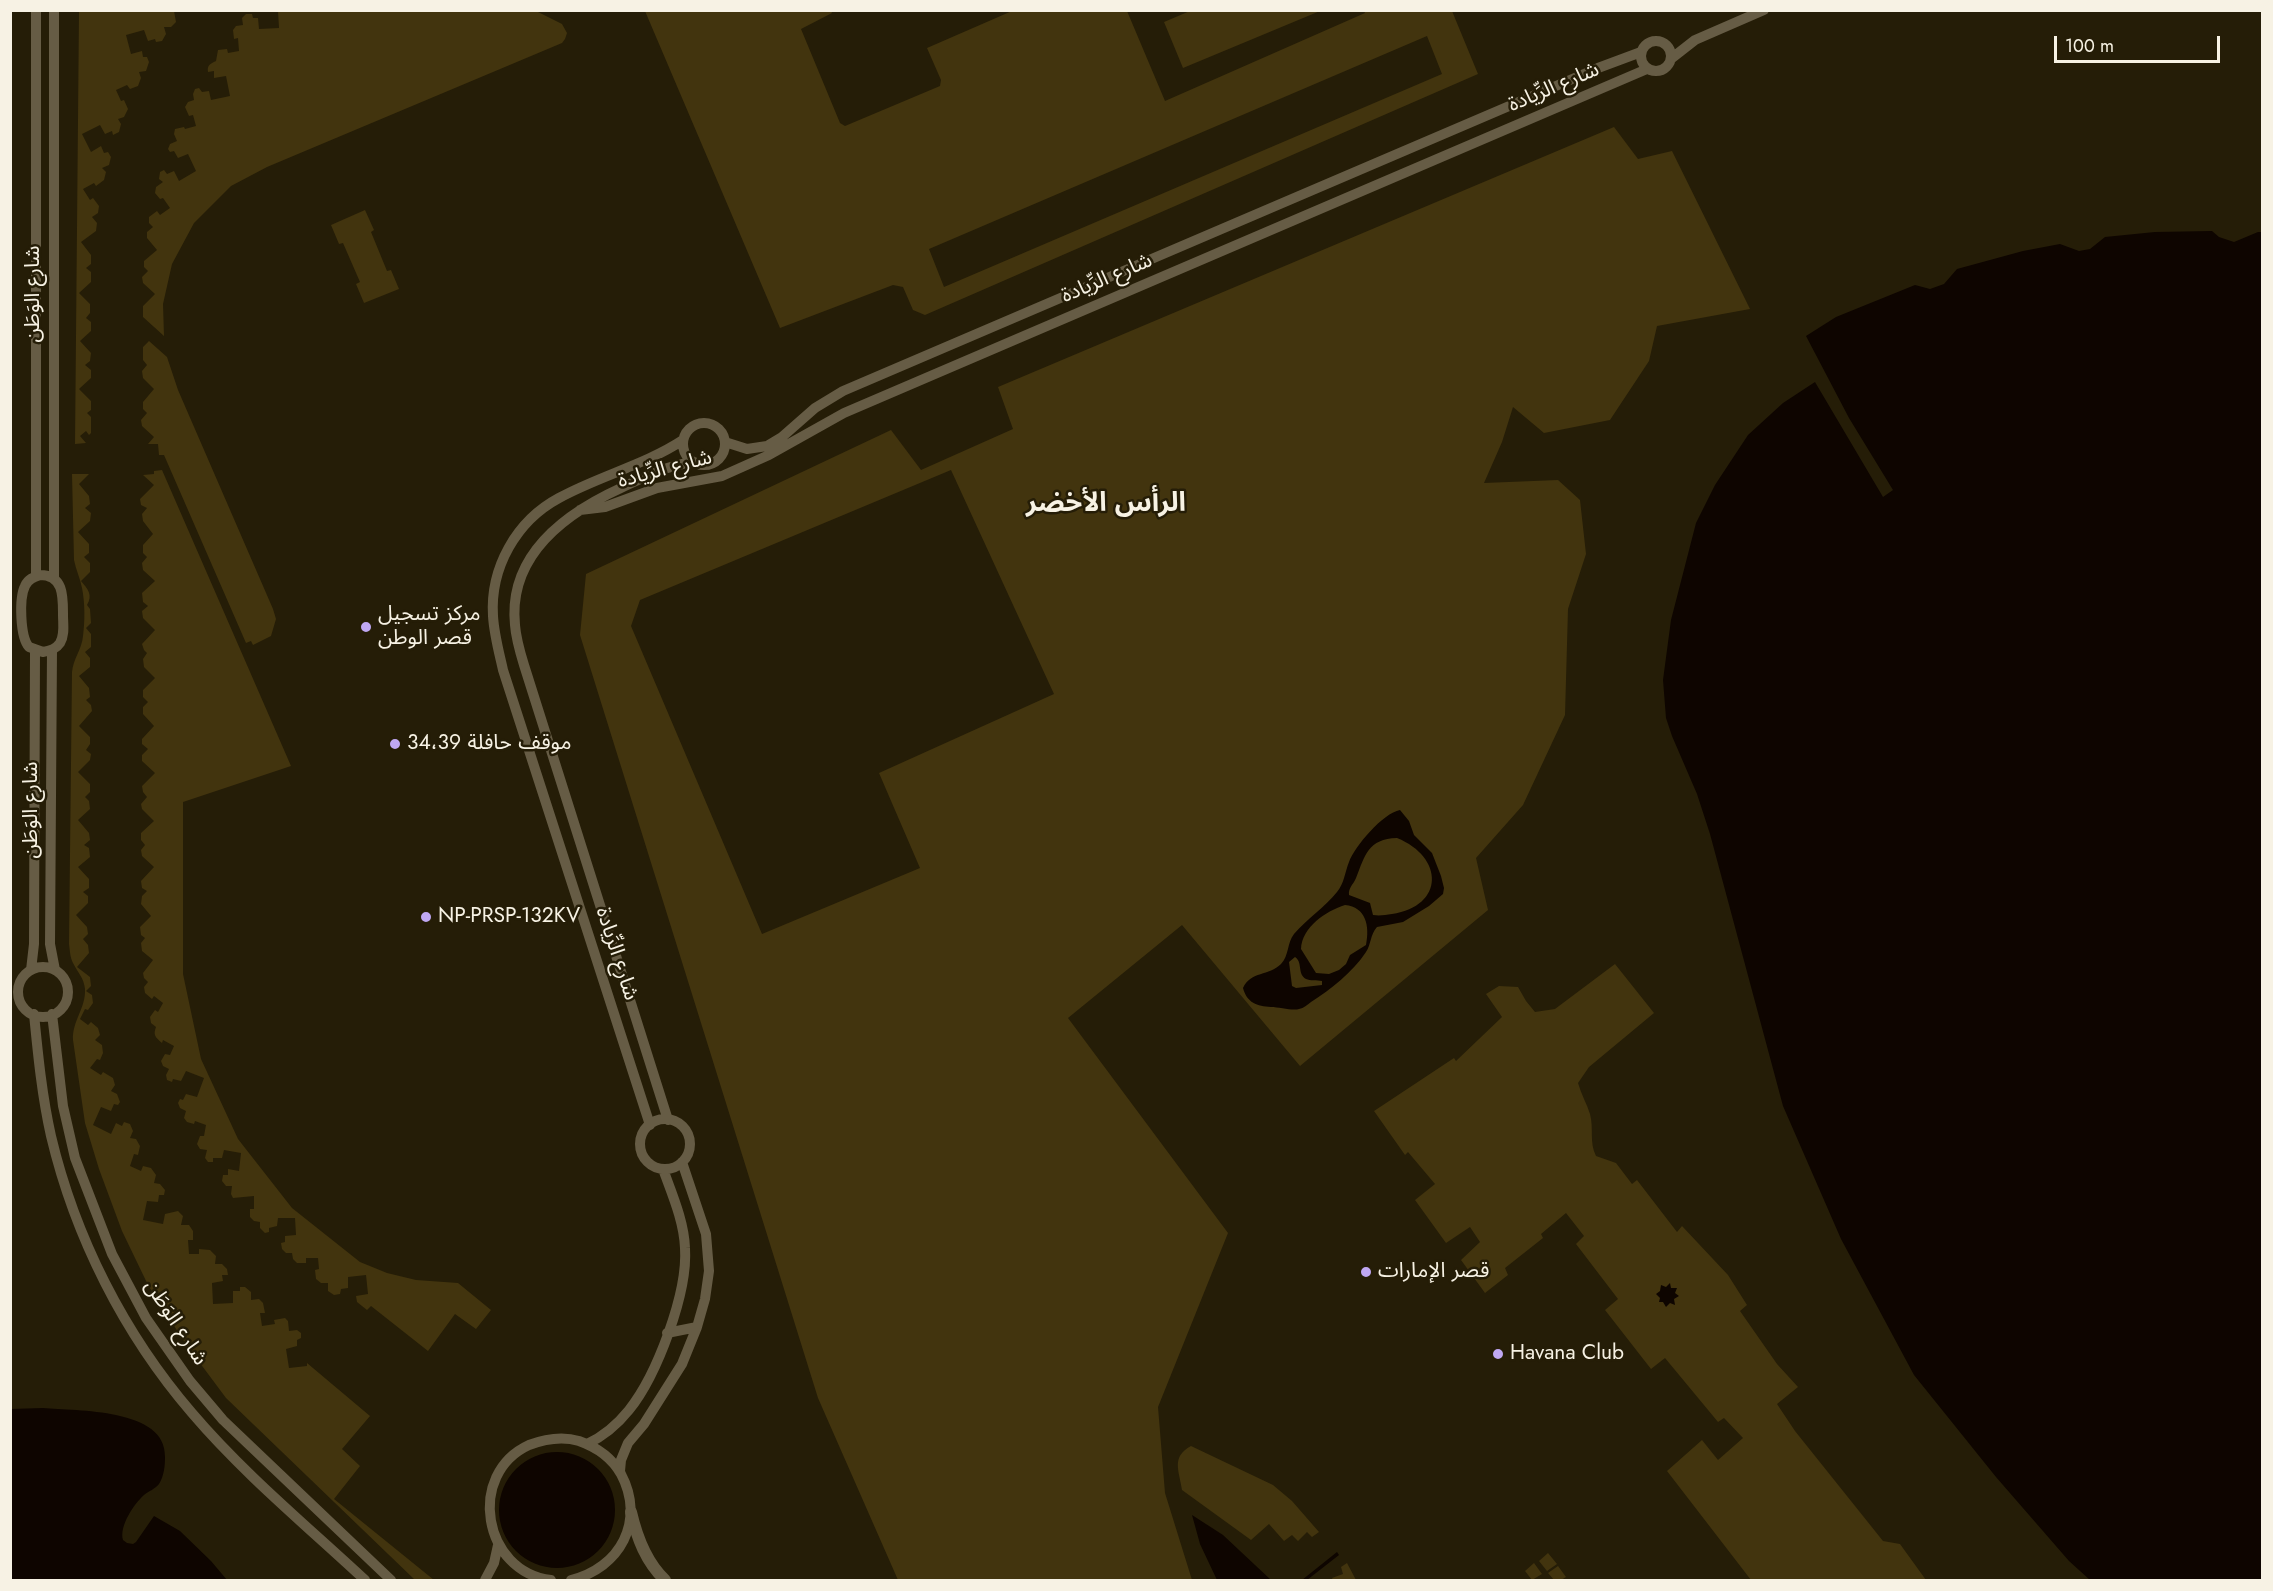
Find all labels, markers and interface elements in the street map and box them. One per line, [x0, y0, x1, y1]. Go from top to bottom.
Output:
scale bar [2057, 24, 2224, 62]
text: 100 m [2065, 33, 2114, 59]
street label: شارع الرِّيادة [1505, 58, 1603, 118]
street label: شارع الوَطَن [21, 245, 47, 343]
street label: شارع الرِّيادة [1058, 249, 1156, 309]
street label: شارع الرِّيادة [615, 445, 715, 495]
district label: الرأس الأخضر [1026, 488, 1186, 520]
place label: مركز تسجيل قصر الوطن [378, 602, 480, 652]
marker: مركز تسجيل قصر الوطن [359, 620, 373, 634]
place label: موقف حافلة 34،39 [407, 731, 572, 757]
marker: موقف حافلة 34،39 [388, 737, 402, 751]
street label: شارع الوَطَن [19, 761, 45, 859]
place label: NP-PRSP-132KV [438, 904, 580, 930]
street label: شارع الرِّيادة [589, 904, 643, 1004]
marker: NP-PRSP-132KV [419, 910, 433, 924]
place label: قصر الإمارات [1378, 1259, 1489, 1285]
marker: قصر الإمارات [1359, 1265, 1373, 1279]
street label: شارع الوَطَن [138, 1275, 212, 1371]
place label: Havana Club [1510, 1341, 1624, 1367]
marker: Havana Club [1491, 1347, 1505, 1361]

